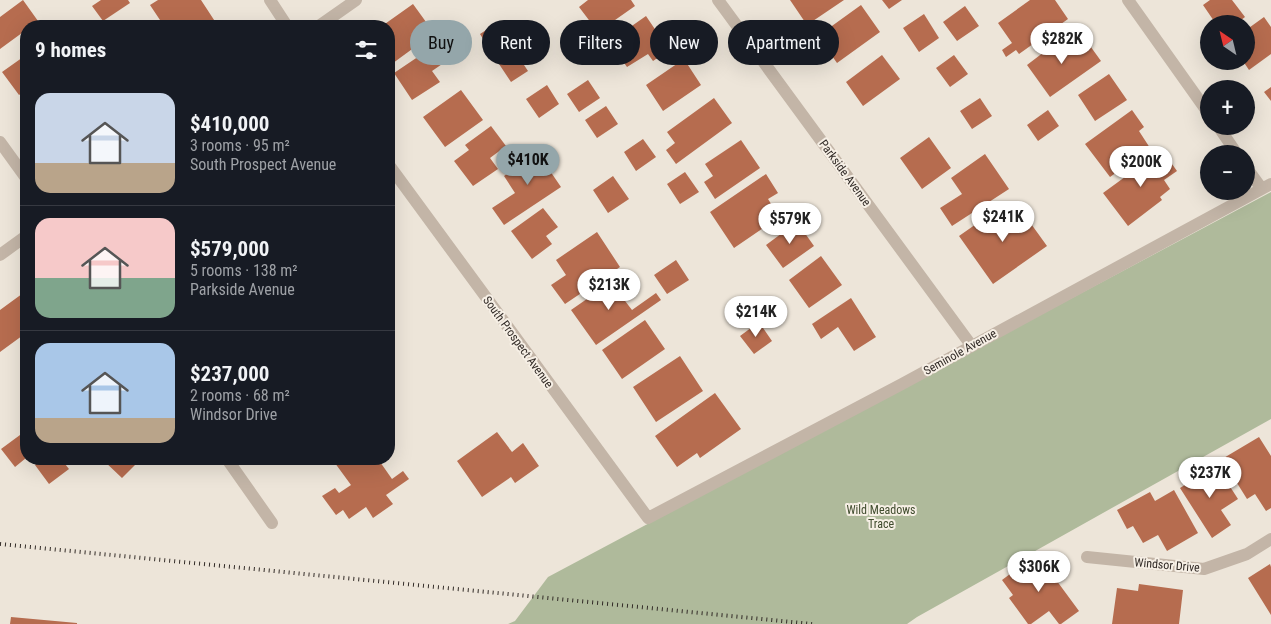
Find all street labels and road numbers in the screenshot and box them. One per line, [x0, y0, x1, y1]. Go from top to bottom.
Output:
street label: Parkside Avenue [816, 137, 874, 209]
street label: South Prospect Avenue [480, 293, 556, 391]
street label: Seminole Avenue [921, 326, 999, 378]
street label: Windsor Drive [1134, 555, 1201, 575]

